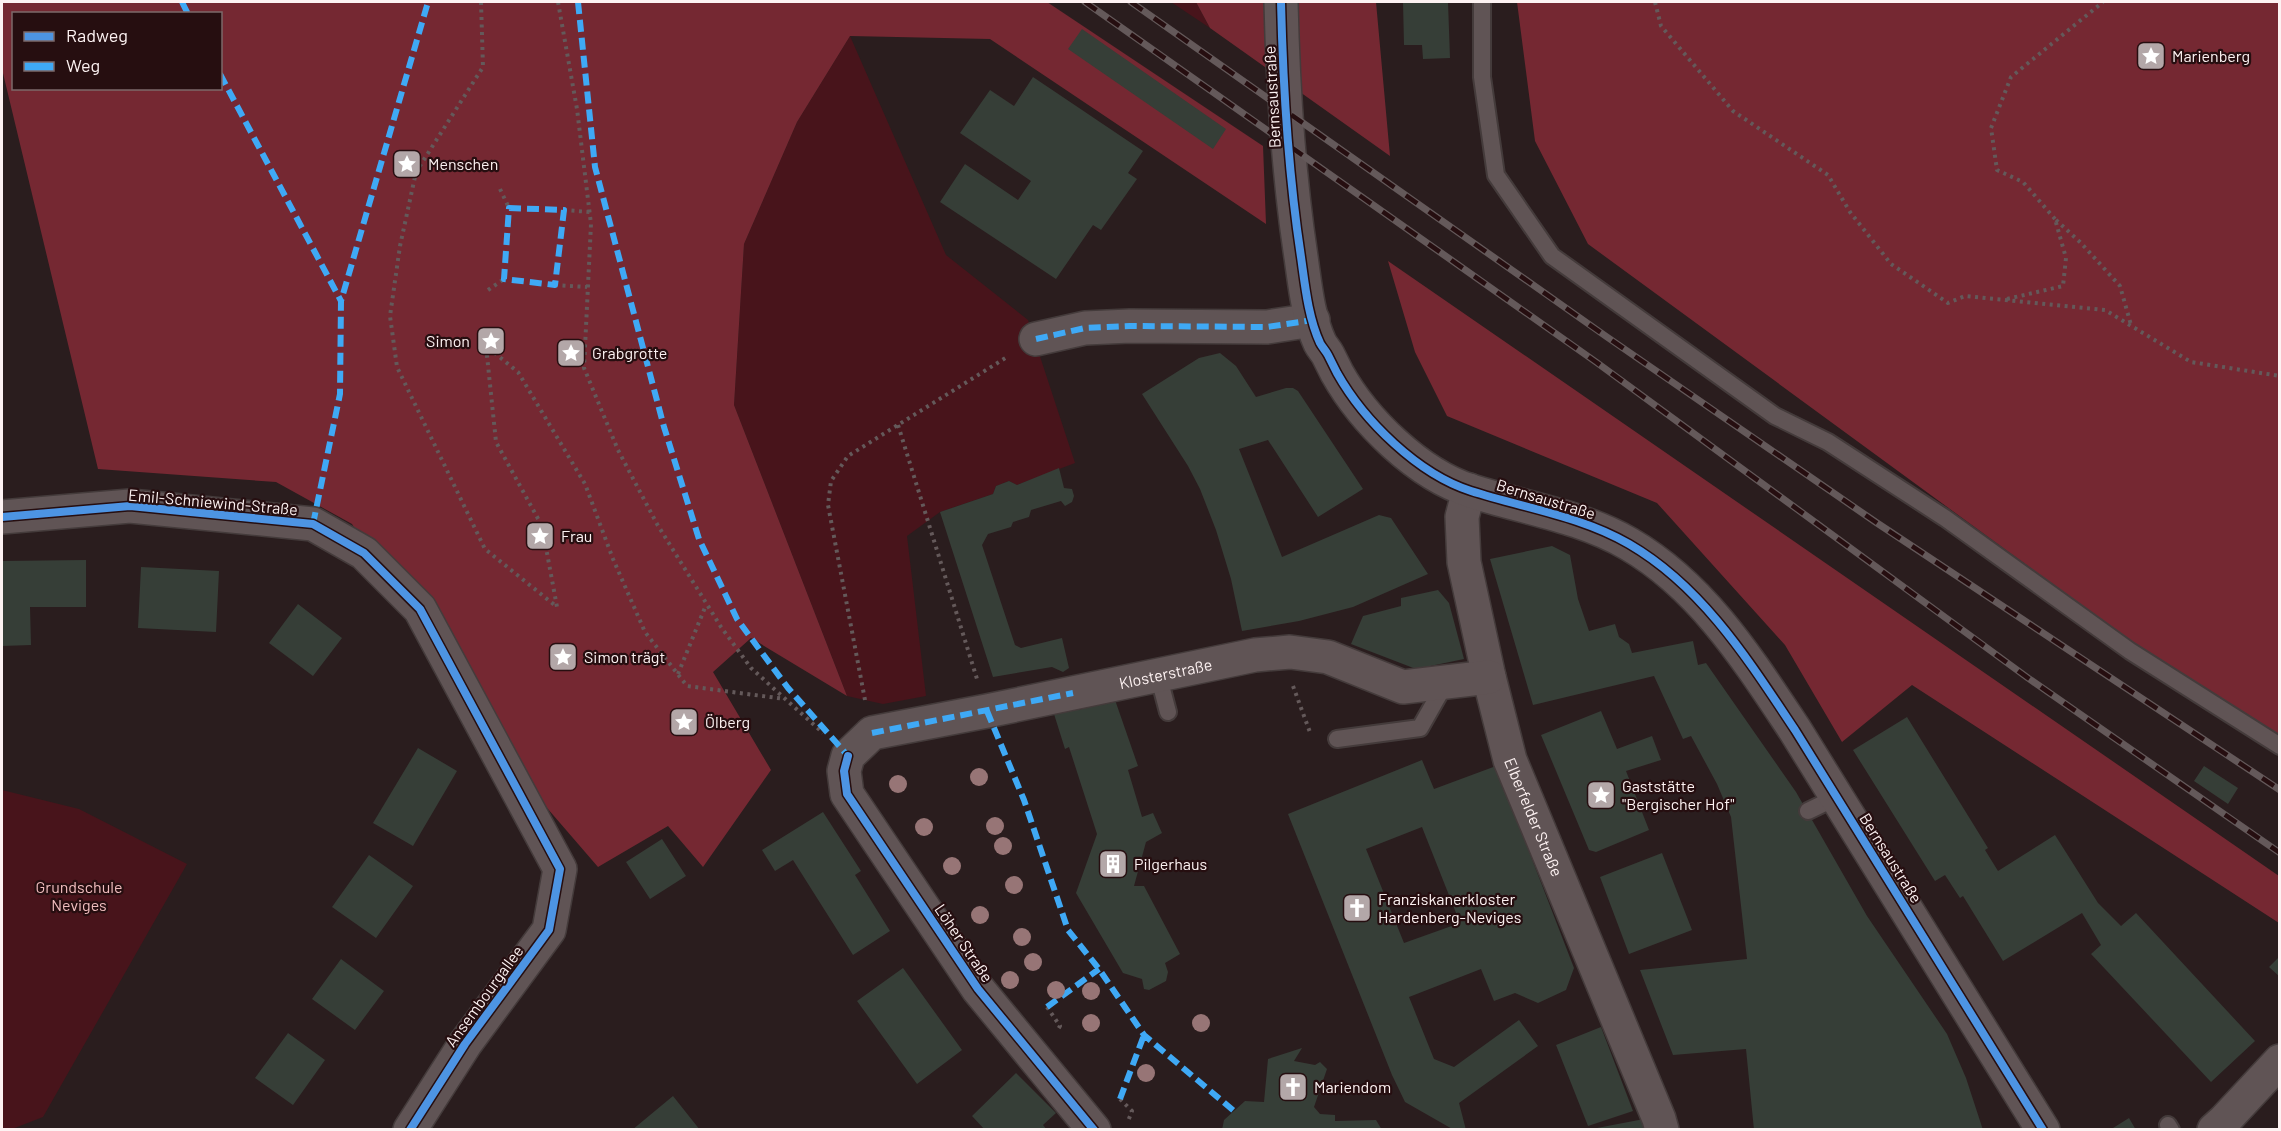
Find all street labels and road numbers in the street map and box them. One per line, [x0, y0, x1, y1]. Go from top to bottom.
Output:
street label: Bernsaustraße [1259, 45, 1284, 149]
street label: Bernsaustraße [1494, 474, 1598, 523]
street label: Emil-Schniewind-Straße [128, 485, 299, 518]
street label: Klosterstraße [1117, 654, 1214, 692]
street label: Elberfelder Straße [1501, 755, 1567, 879]
street label: Bernsaustraße [1856, 809, 1927, 906]
street label: Löher Straße [931, 900, 998, 985]
street label: Ansembourgallee [441, 941, 527, 1050]

